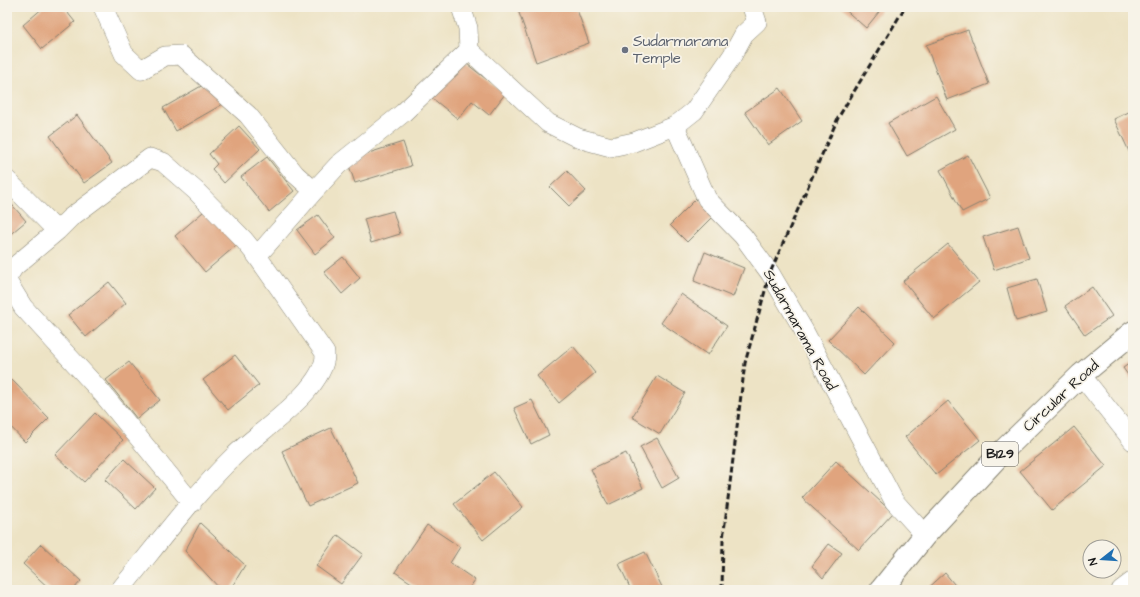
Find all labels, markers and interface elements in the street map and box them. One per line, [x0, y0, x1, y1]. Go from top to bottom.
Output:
place label: Sudarmarama Temple [633, 31, 729, 69]
marker: Sudarmarama Temple [620, 45, 630, 55]
street label: Sudarmarama Road [758, 266, 842, 395]
street label: Circular Road [1018, 355, 1104, 437]
road number: B129 [982, 442, 1018, 466]
north arrow [1082, 539, 1122, 579]
text: N [1085, 556, 1101, 567]

